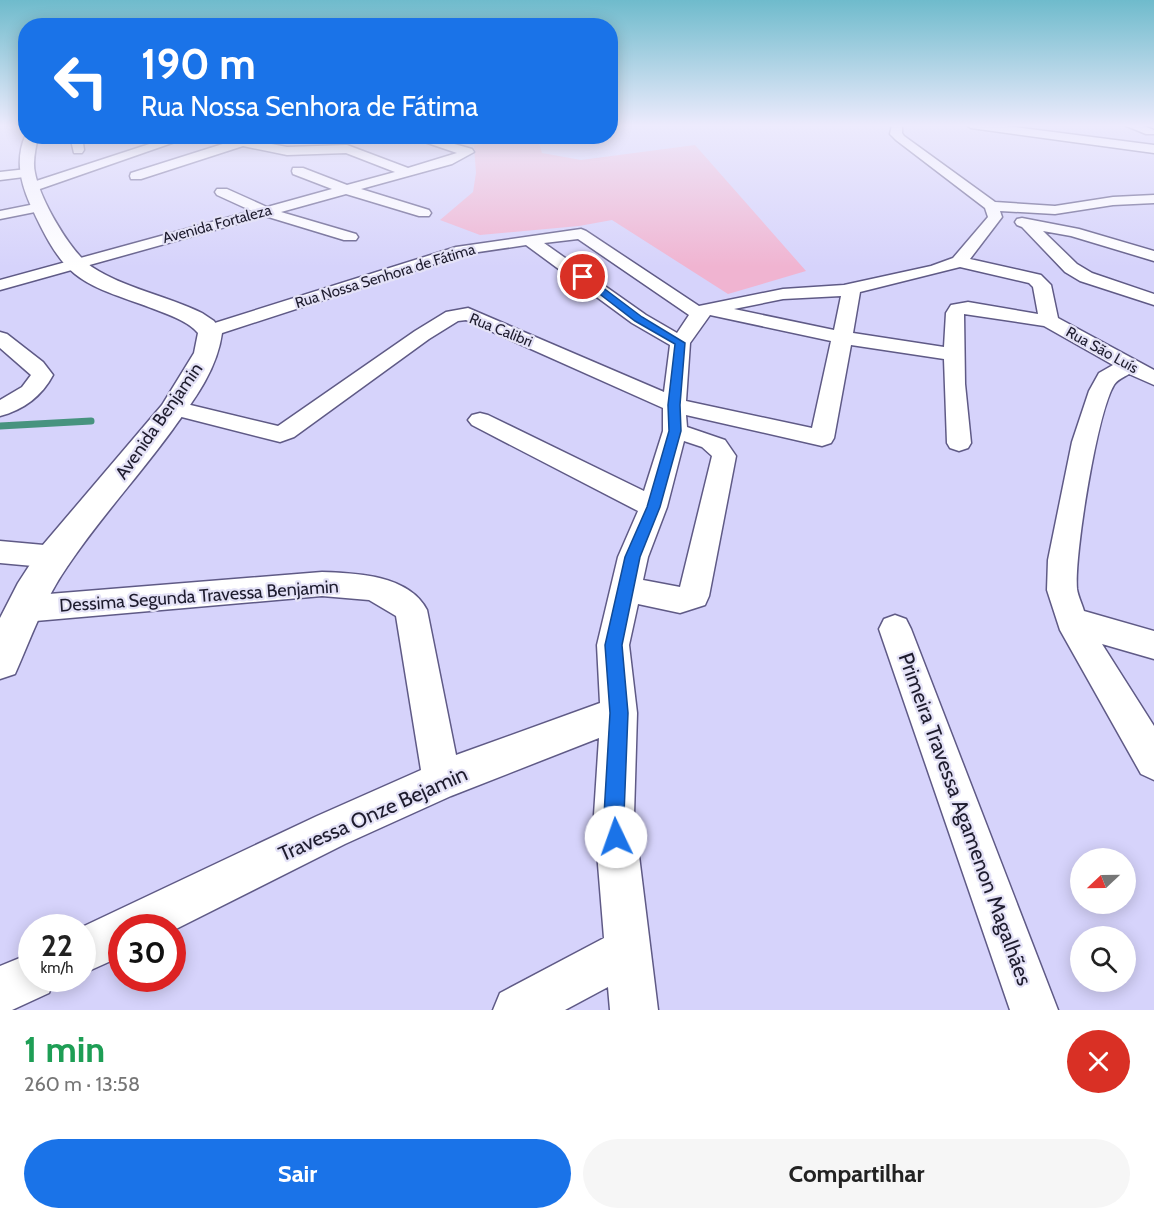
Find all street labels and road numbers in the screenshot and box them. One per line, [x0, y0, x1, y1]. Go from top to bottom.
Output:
street label: Avenida Fortaleza [161, 201, 274, 247]
street label: Rua Nossa Senhora de Fátima [293, 240, 478, 312]
street label: Rua Calibri [467, 309, 535, 351]
street label: Rua São Luís [1063, 323, 1141, 377]
street label: Avenida Benjamin [111, 359, 207, 483]
street label: Dessima Segunda Travessa Benjamin [59, 575, 339, 617]
street label: Primeira Travessa Agamenon Magalhães [894, 649, 1038, 989]
street label: Travessa Onze Bejamin [275, 761, 471, 867]

